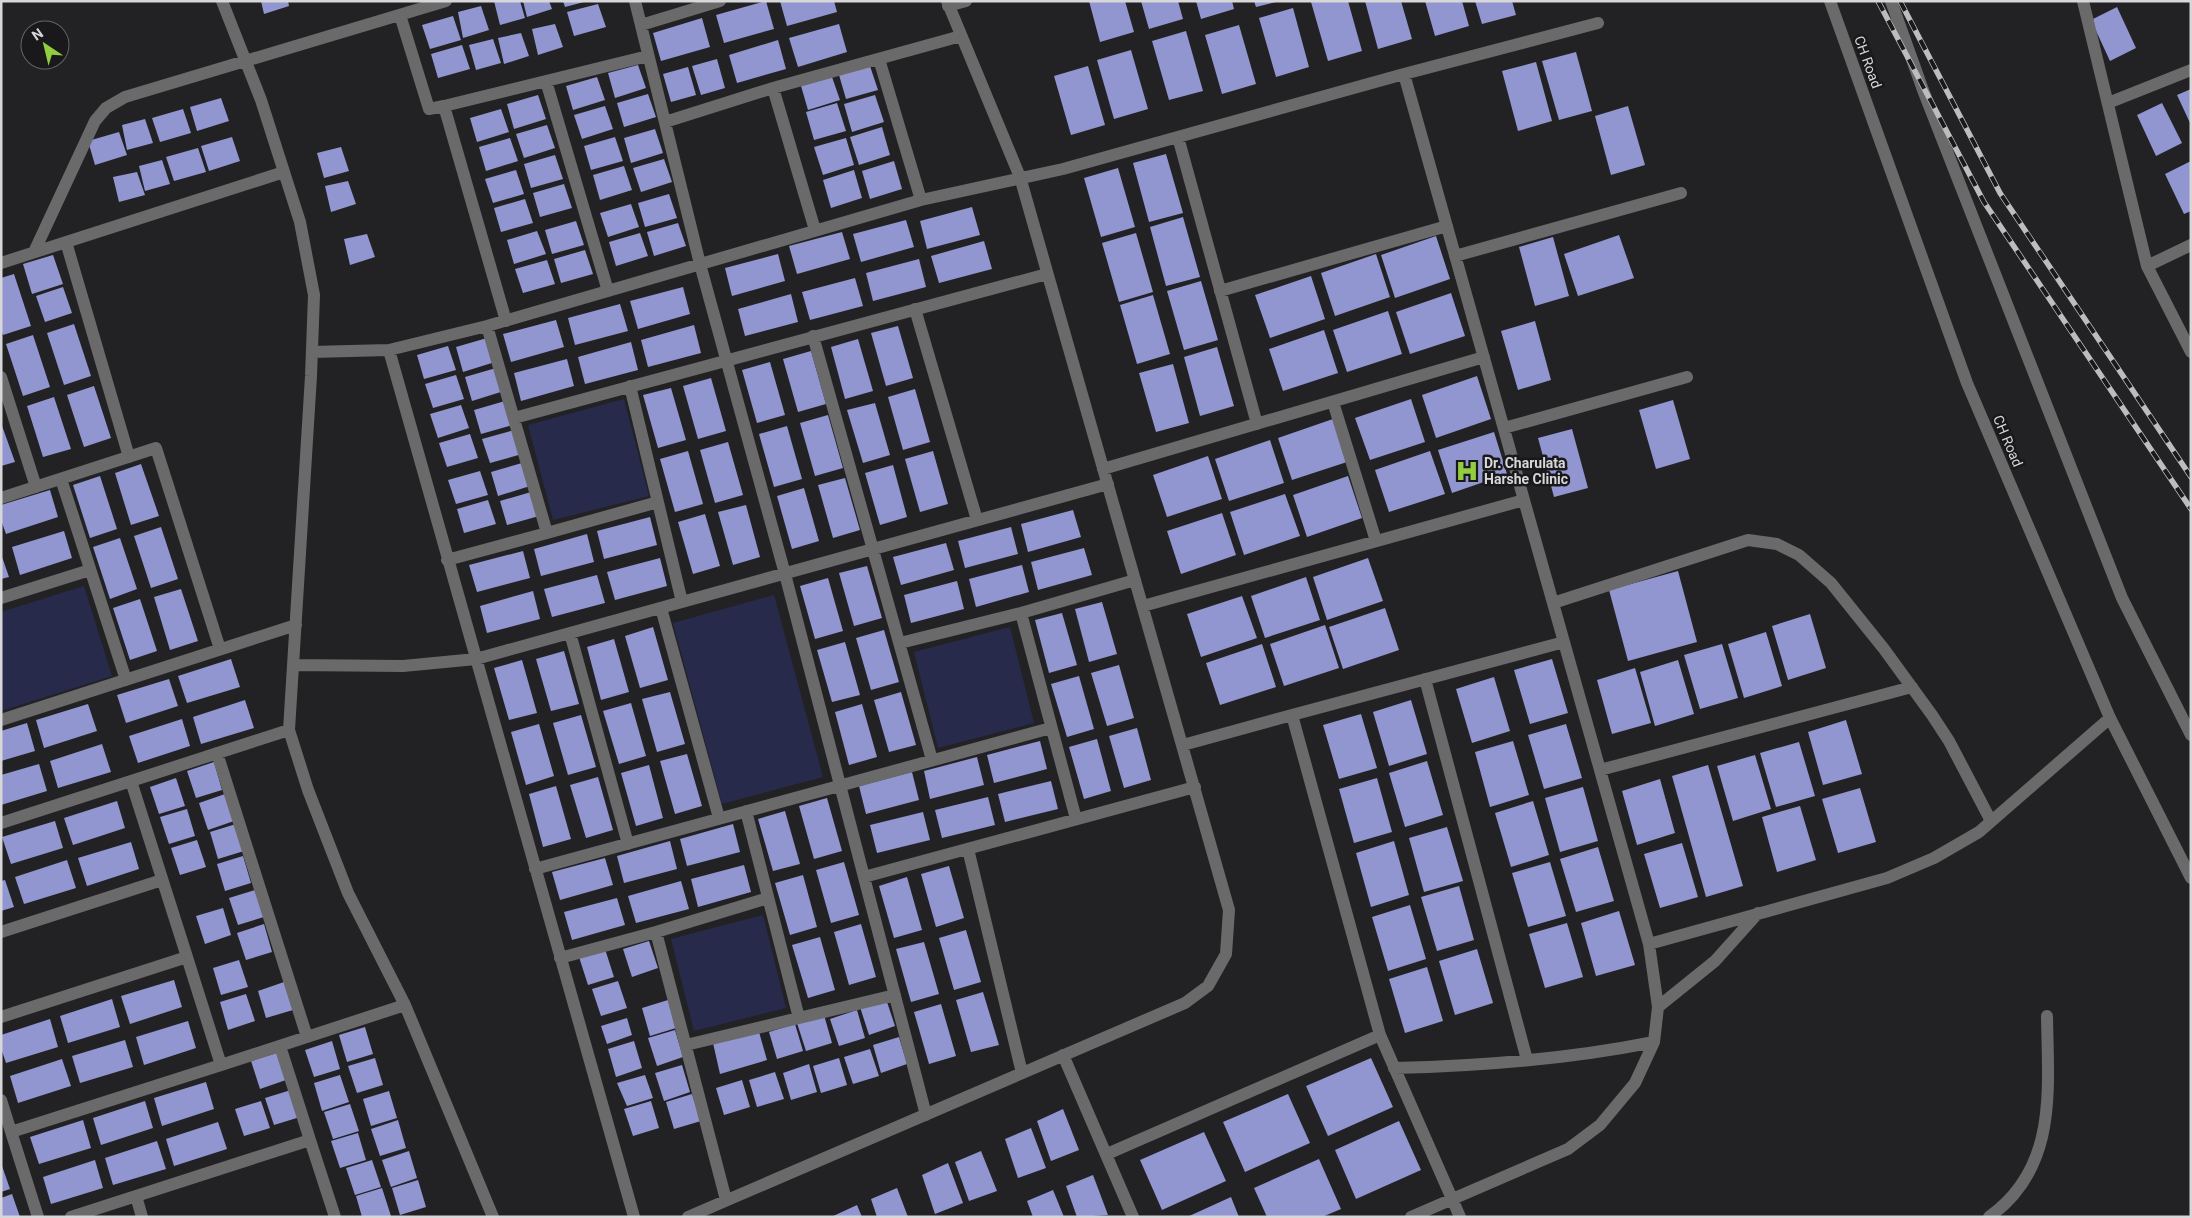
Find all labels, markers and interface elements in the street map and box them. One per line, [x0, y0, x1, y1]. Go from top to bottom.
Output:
north arrow [20, 20, 70, 70]
text: N [29, 25, 46, 44]
street label: CH Road [1851, 34, 1885, 90]
street label: CH Road [1990, 413, 2026, 469]
place label: Dr. Charulata Harshe Clinic [1484, 455, 1568, 487]
hospital icon: Dr. Charulata Harshe Clinic [1454, 458, 1480, 484]

